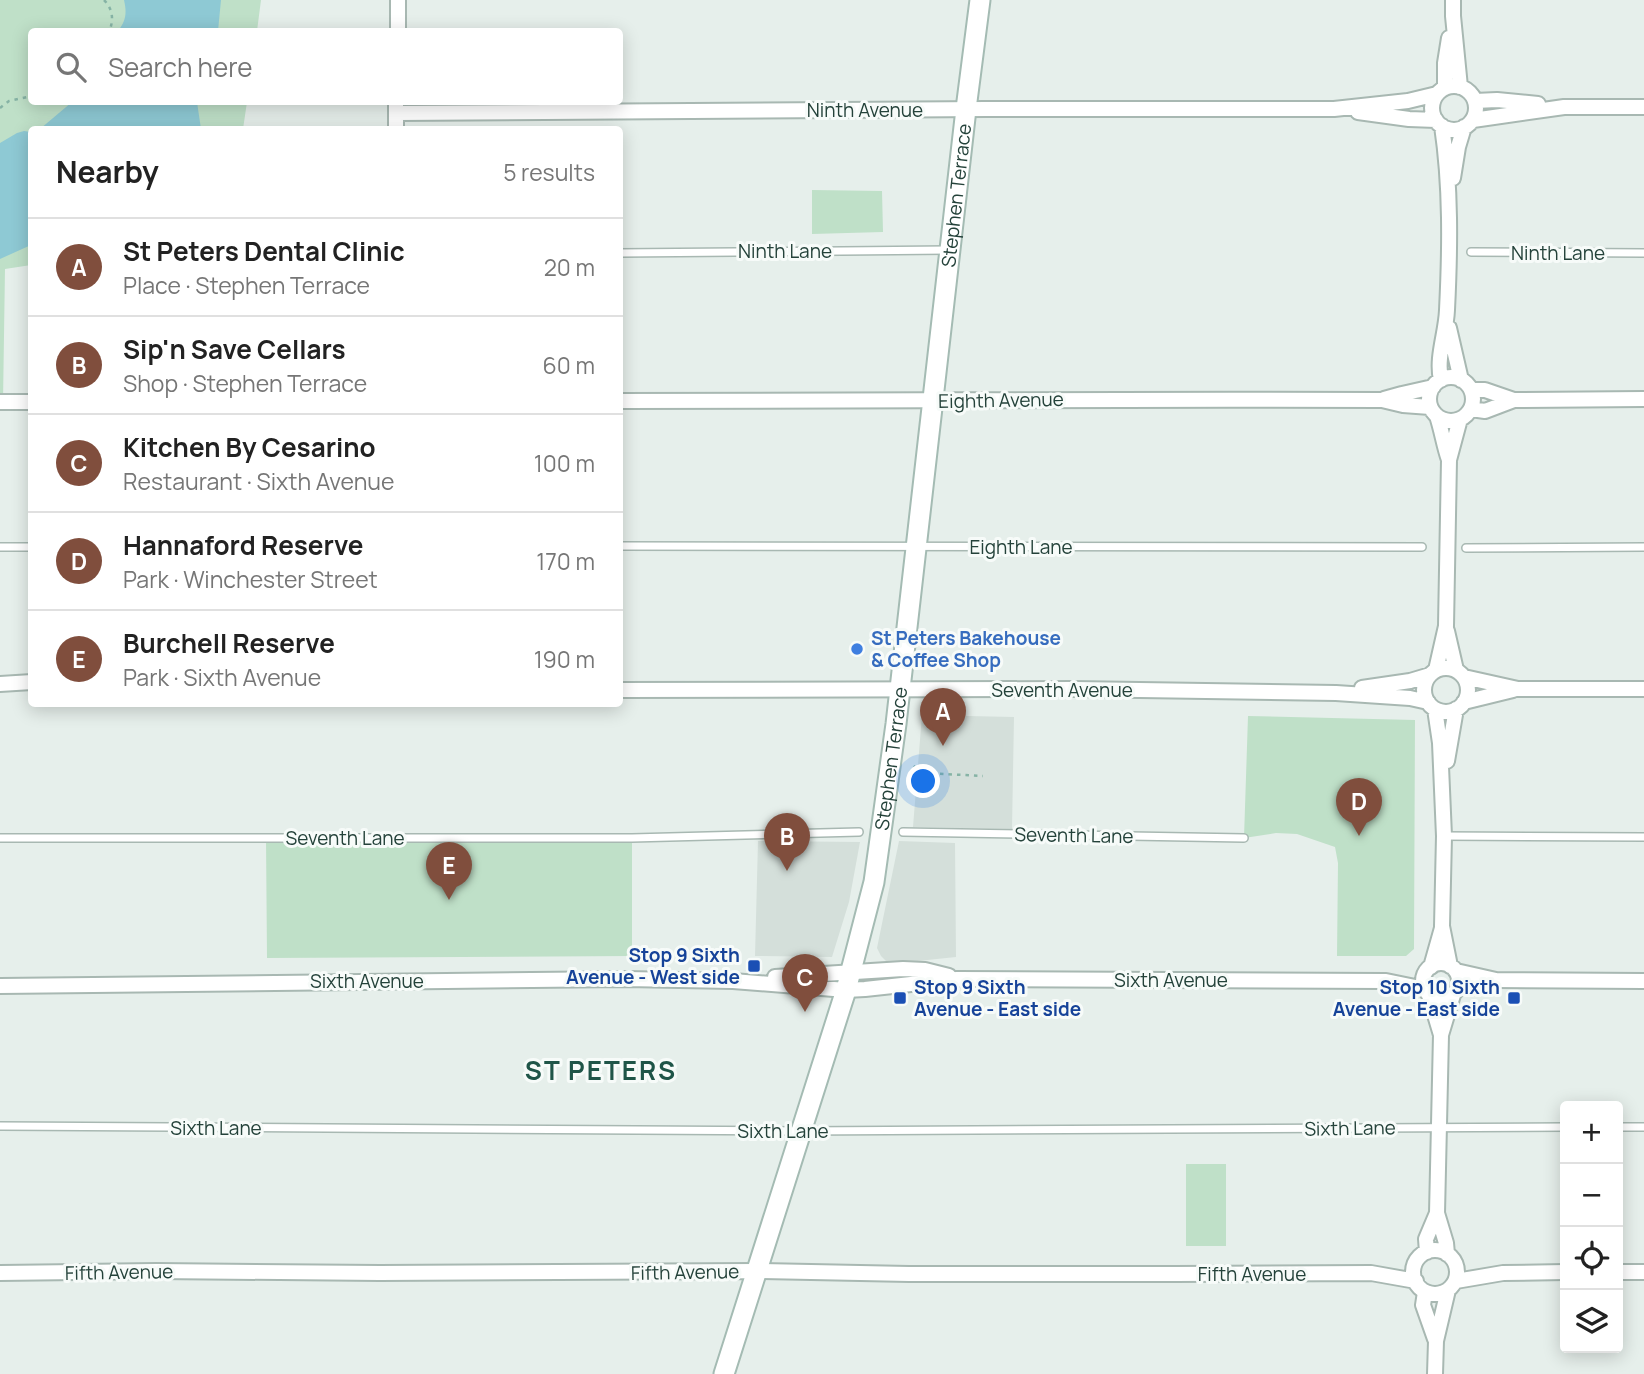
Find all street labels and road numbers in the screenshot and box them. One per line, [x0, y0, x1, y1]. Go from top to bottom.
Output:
street label: Ninth Avenue [807, 97, 923, 123]
street label: Stephen Terrace [935, 122, 977, 269]
street label: Ninth Lane [738, 238, 832, 264]
street label: Ninth Lane [1511, 240, 1605, 266]
street label: Eighth Avenue [938, 386, 1064, 414]
street label: Eighth Lane [969, 534, 1073, 560]
street label: Seventh Avenue [991, 677, 1133, 703]
street label: Stephen Terrace [868, 686, 913, 832]
street label: Seventh Lane [1014, 821, 1134, 849]
street label: Seventh Lane [285, 825, 405, 851]
street label: Sixth Avenue [1114, 967, 1228, 993]
street label: Sixth Avenue [310, 968, 424, 994]
street label: Sixth Lane [1304, 1114, 1396, 1142]
street label: Sixth Lane [170, 1115, 262, 1141]
street label: Sixth Lane [737, 1118, 829, 1144]
street label: Fifth Avenue [65, 1258, 173, 1286]
street label: Fifth Avenue [631, 1258, 739, 1286]
street label: Fifth Avenue [1198, 1261, 1306, 1287]

